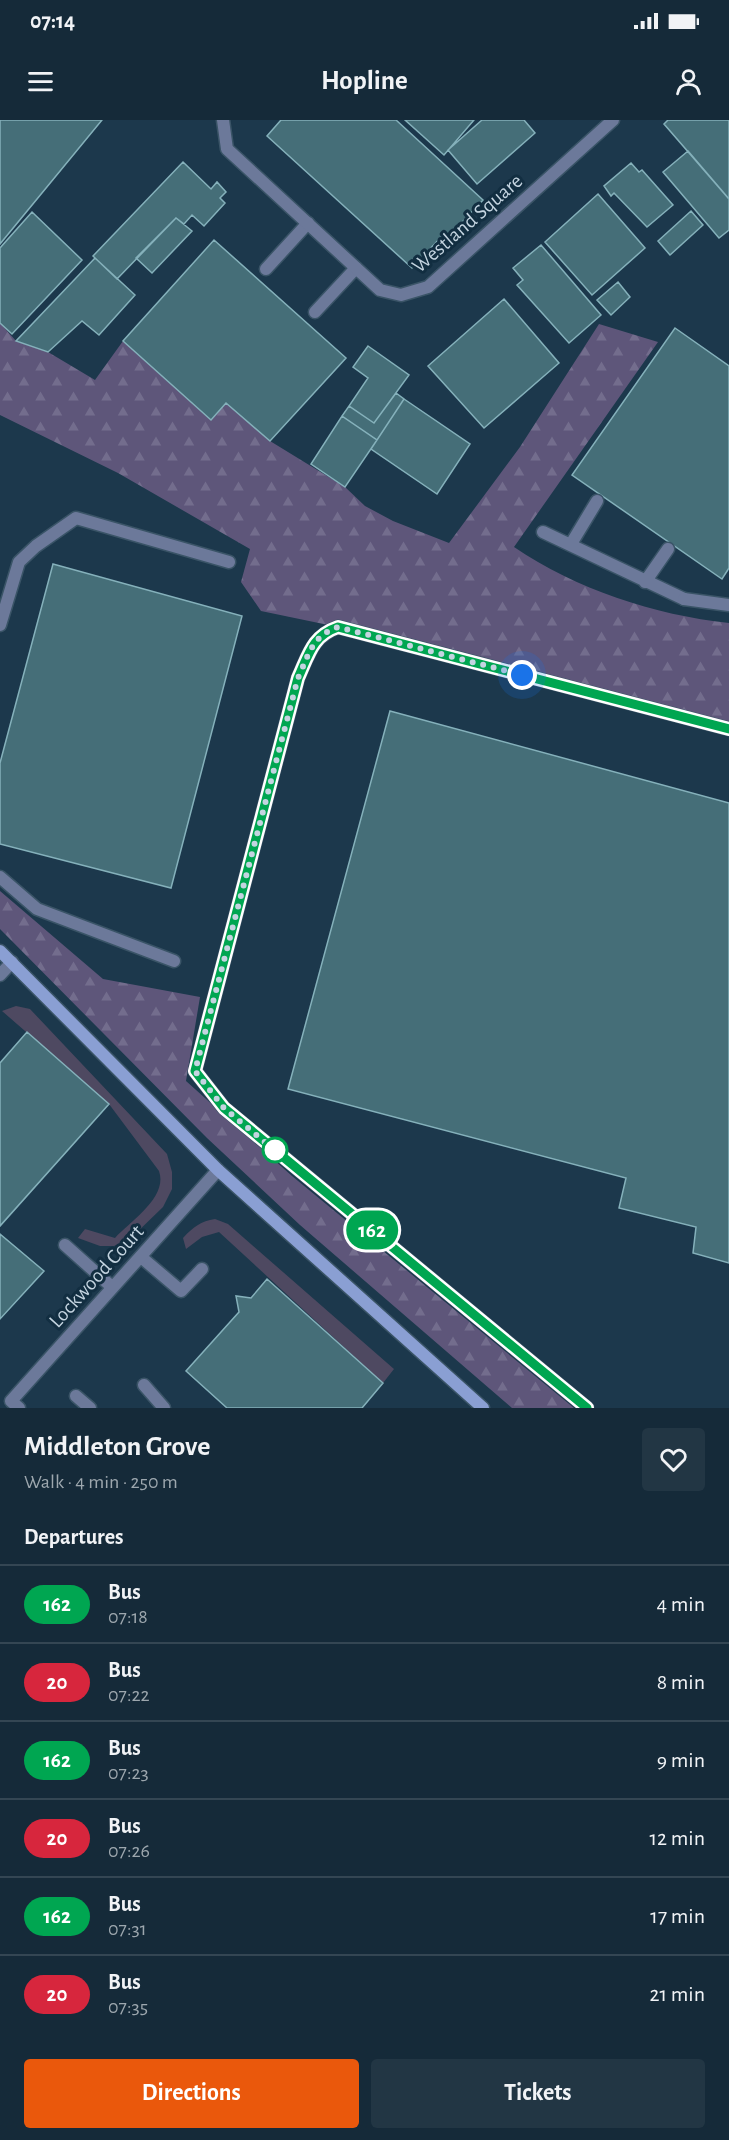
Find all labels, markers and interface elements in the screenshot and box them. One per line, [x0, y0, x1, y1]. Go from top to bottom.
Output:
text: 07:14 [30, 10, 75, 32]
icon: menu [24, 65, 57, 98]
icon: person [672, 65, 705, 98]
text: Hopline [321, 67, 408, 94]
street label: Westland Square [408, 170, 527, 277]
your location [507, 660, 537, 690]
unlabelled marker [262, 1137, 288, 1163]
line badge: 162 [338, 1210, 406, 1250]
text: 162 [358, 1220, 386, 1241]
street label: Lockwood Court [45, 1221, 148, 1332]
button: heart [642, 1428, 705, 1491]
text: Middleton Grove [24, 1433, 210, 1461]
text: Walk · 4 min · 250 m [24, 1472, 178, 1492]
text: Departures [24, 1526, 124, 1548]
text: Bus [108, 1581, 141, 1603]
text: 4 min [657, 1593, 705, 1615]
text: 162 [43, 1594, 71, 1615]
text: 07:18 [108, 1607, 148, 1627]
text: Bus [108, 1659, 141, 1681]
text: 8 min [657, 1671, 705, 1693]
text: 20 [47, 1672, 67, 1693]
text: 07:22 [108, 1685, 150, 1705]
text: Bus [108, 1737, 141, 1759]
text: 9 min [657, 1749, 705, 1771]
text: 162 [43, 1750, 71, 1771]
text: 07:23 [108, 1763, 149, 1783]
text: Bus [108, 1815, 141, 1837]
text: 12 min [650, 1827, 705, 1849]
text: 20 [47, 1828, 67, 1849]
text: 07:26 [108, 1841, 150, 1861]
text: Bus [108, 1893, 141, 1915]
text: 17 min [650, 1905, 705, 1927]
text: 162 [43, 1906, 71, 1927]
text: 07:31 [108, 1919, 147, 1939]
text: Bus [108, 1971, 141, 1993]
text: 21 min [650, 1983, 705, 2005]
text: 20 [47, 1984, 67, 2005]
text: 07:35 [108, 1997, 148, 2017]
button: Directions [24, 2059, 359, 2128]
button: Tickets [371, 2059, 705, 2128]

